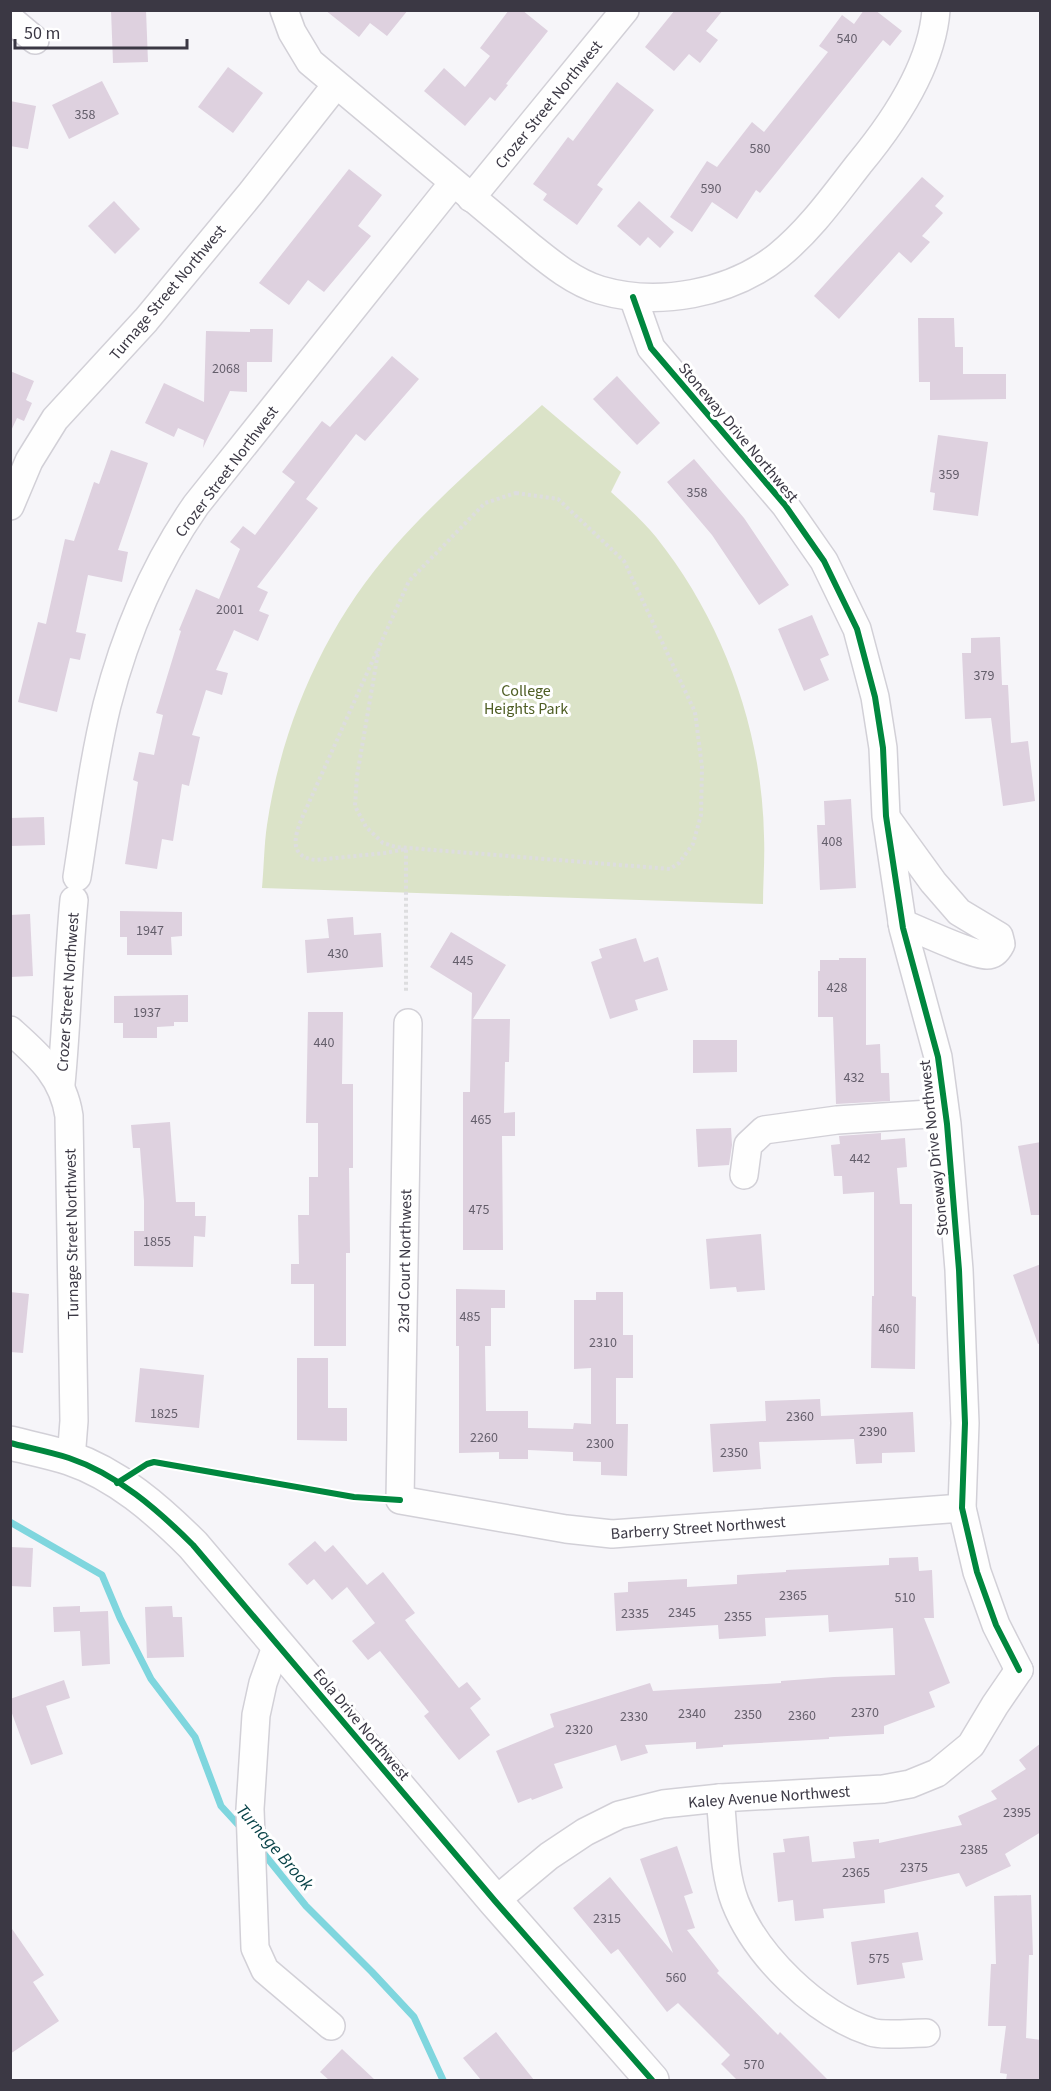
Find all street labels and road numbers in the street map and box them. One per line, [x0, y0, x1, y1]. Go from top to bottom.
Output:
street label: Crozer Street Northwest [490, 35, 608, 174]
street label: Turnage Street Northwest [104, 220, 232, 365]
street label: Stoneway Drive Northwest [673, 358, 804, 508]
street label: Crozer Street Northwest [170, 401, 284, 542]
street label: Crozer Street Northwest [51, 911, 85, 1072]
street label: Stoneway Drive Northwest [914, 1058, 954, 1237]
street label: Turnage Street Northwest [59, 1148, 84, 1320]
street label: 23rd Court Northwest [393, 1188, 417, 1333]
street label: Barberry Street Northwest [610, 1511, 787, 1545]
street label: Eola Drive Northwest [308, 1664, 415, 1786]
street label: Kaley Avenue Northwest [687, 1780, 851, 1814]

